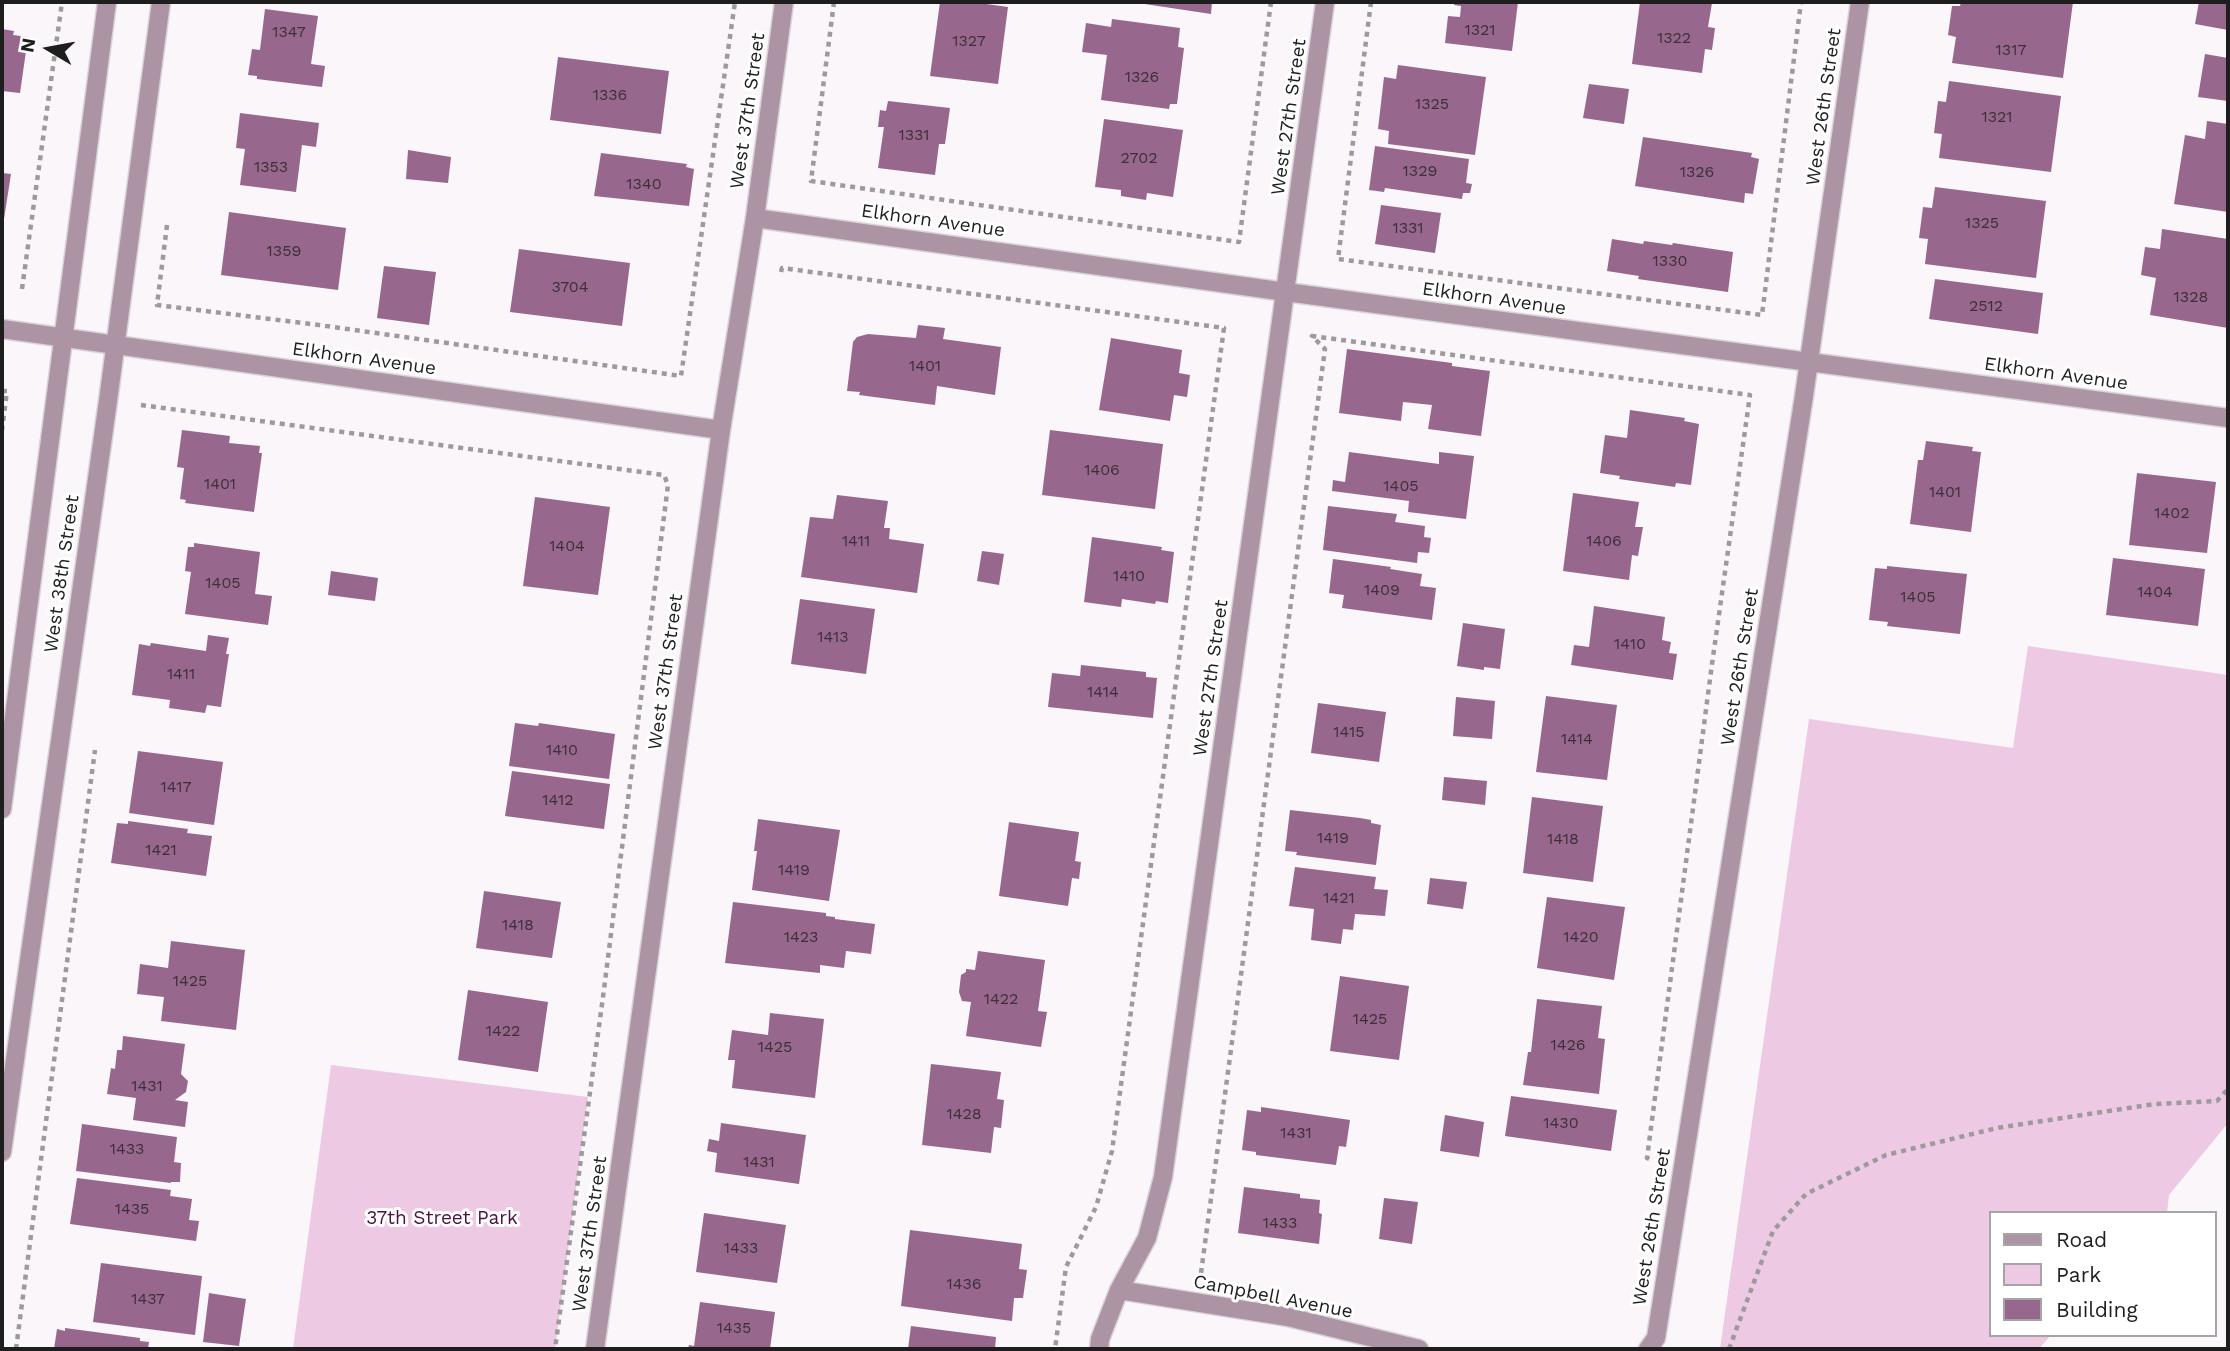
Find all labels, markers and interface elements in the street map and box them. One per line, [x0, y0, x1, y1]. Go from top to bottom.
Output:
north arrow [14, 14, 84, 84]
house number: 1321 [1464, 20, 1496, 40]
house number: 1347 [272, 22, 306, 42]
street label: West 26th Street [1802, 27, 1846, 187]
house number: 1322 [1657, 28, 1691, 48]
street label: West 37th Street [726, 31, 770, 191]
house number: 1327 [952, 31, 986, 51]
text: N [15, 36, 40, 54]
street label: West 27th Street [1267, 37, 1311, 197]
house number: 1317 [1996, 40, 2026, 60]
house number: 1326 [1125, 67, 1159, 87]
house number: 1336 [593, 85, 627, 105]
house number: 1325 [1415, 94, 1449, 114]
house number: 1321 [1981, 107, 2013, 127]
house number: 1331 [898, 125, 930, 145]
house number: 2702 [1121, 148, 1157, 168]
house number: 1353 [254, 157, 288, 177]
house number: 1329 [1403, 161, 1437, 181]
house number: 1326 [1680, 162, 1714, 182]
house number: 1340 [626, 174, 662, 194]
street label: Elkhorn Avenue [860, 200, 1006, 242]
house number: 1325 [1965, 213, 1999, 233]
house number: 1331 [1392, 218, 1424, 238]
house number: 1359 [267, 241, 301, 261]
house number: 1330 [1653, 251, 1687, 271]
house number: 3704 [551, 277, 589, 297]
street label: Elkhorn Avenue [1421, 278, 1567, 320]
house number: 1328 [2174, 287, 2208, 307]
house number: 2512 [1969, 296, 2003, 316]
street label: Elkhorn Avenue [291, 338, 437, 380]
street label: Elkhorn Avenue [1983, 353, 2129, 395]
house number: 1401 [909, 356, 941, 376]
house number: 1406 [1084, 460, 1120, 480]
house number: 1401 [204, 474, 236, 494]
house number: 1405 [1383, 476, 1419, 496]
house number: 1401 [1929, 482, 1961, 502]
street label: West 38th Street [40, 494, 84, 654]
house number: 1402 [2154, 503, 2190, 523]
house number: 1411 [842, 531, 870, 551]
house number: 1406 [1586, 531, 1622, 551]
house number: 1404 [549, 536, 585, 556]
house number: 1410 [1113, 566, 1145, 586]
house number: 1405 [205, 573, 241, 593]
house number: 1409 [1364, 580, 1400, 600]
house number: 1404 [2137, 582, 2173, 602]
street label: West 26th Street [1716, 587, 1764, 747]
house number: 1405 [1900, 587, 1936, 607]
street label: West 37th Street [644, 592, 688, 752]
street label: West 27th Street [1189, 598, 1233, 758]
house number: 1413 [817, 627, 849, 647]
house number: 1410 [1614, 634, 1646, 654]
house number: 1411 [167, 664, 195, 684]
house number: 1414 [1087, 682, 1119, 702]
house number: 1415 [1333, 722, 1365, 742]
house number: 1414 [1561, 729, 1593, 749]
house number: 1410 [546, 740, 578, 760]
house number: 1417 [161, 777, 191, 797]
house number: 1412 [542, 790, 574, 810]
house number: 1419 [1317, 828, 1349, 848]
house number: 1418 [1547, 829, 1579, 849]
house number: 1421 [145, 840, 177, 860]
house number: 1419 [778, 860, 810, 880]
house number: 1421 [1323, 888, 1355, 908]
house number: 1418 [502, 915, 534, 935]
house number: 1423 [784, 927, 818, 947]
house number: 1420 [1563, 927, 1599, 947]
house number: 1425 [173, 971, 207, 991]
house number: 1422 [984, 989, 1018, 1009]
house number: 1425 [1353, 1009, 1387, 1029]
house number: 1422 [486, 1021, 520, 1041]
house number: 1426 [1550, 1035, 1586, 1055]
house number: 1425 [758, 1037, 792, 1057]
house number: 1431 [131, 1076, 163, 1096]
house number: 1428 [946, 1104, 982, 1124]
house number: 1430 [1543, 1113, 1579, 1133]
house number: 1431 [1280, 1123, 1312, 1143]
house number: 1433 [110, 1139, 144, 1159]
street label: West 26th Street [1628, 1147, 1676, 1307]
house number: 1431 [743, 1152, 775, 1172]
street label: West 37th Street [568, 1154, 612, 1314]
house number: 1435 [115, 1199, 149, 1219]
park label: 37th Street Park [366, 1207, 518, 1229]
legend [1988, 1211, 2216, 1337]
house number: 1433 [1263, 1213, 1297, 1233]
text: Road [2056, 1227, 2107, 1252]
house number: 1433 [724, 1238, 758, 1258]
text: Park [2056, 1262, 2101, 1287]
street label: Campbell Avenue [1191, 1270, 1355, 1324]
house number: 1436 [946, 1274, 982, 1294]
house number: 1437 [131, 1289, 165, 1309]
text: Building [2056, 1297, 2138, 1322]
house number: 1435 [717, 1318, 751, 1338]

